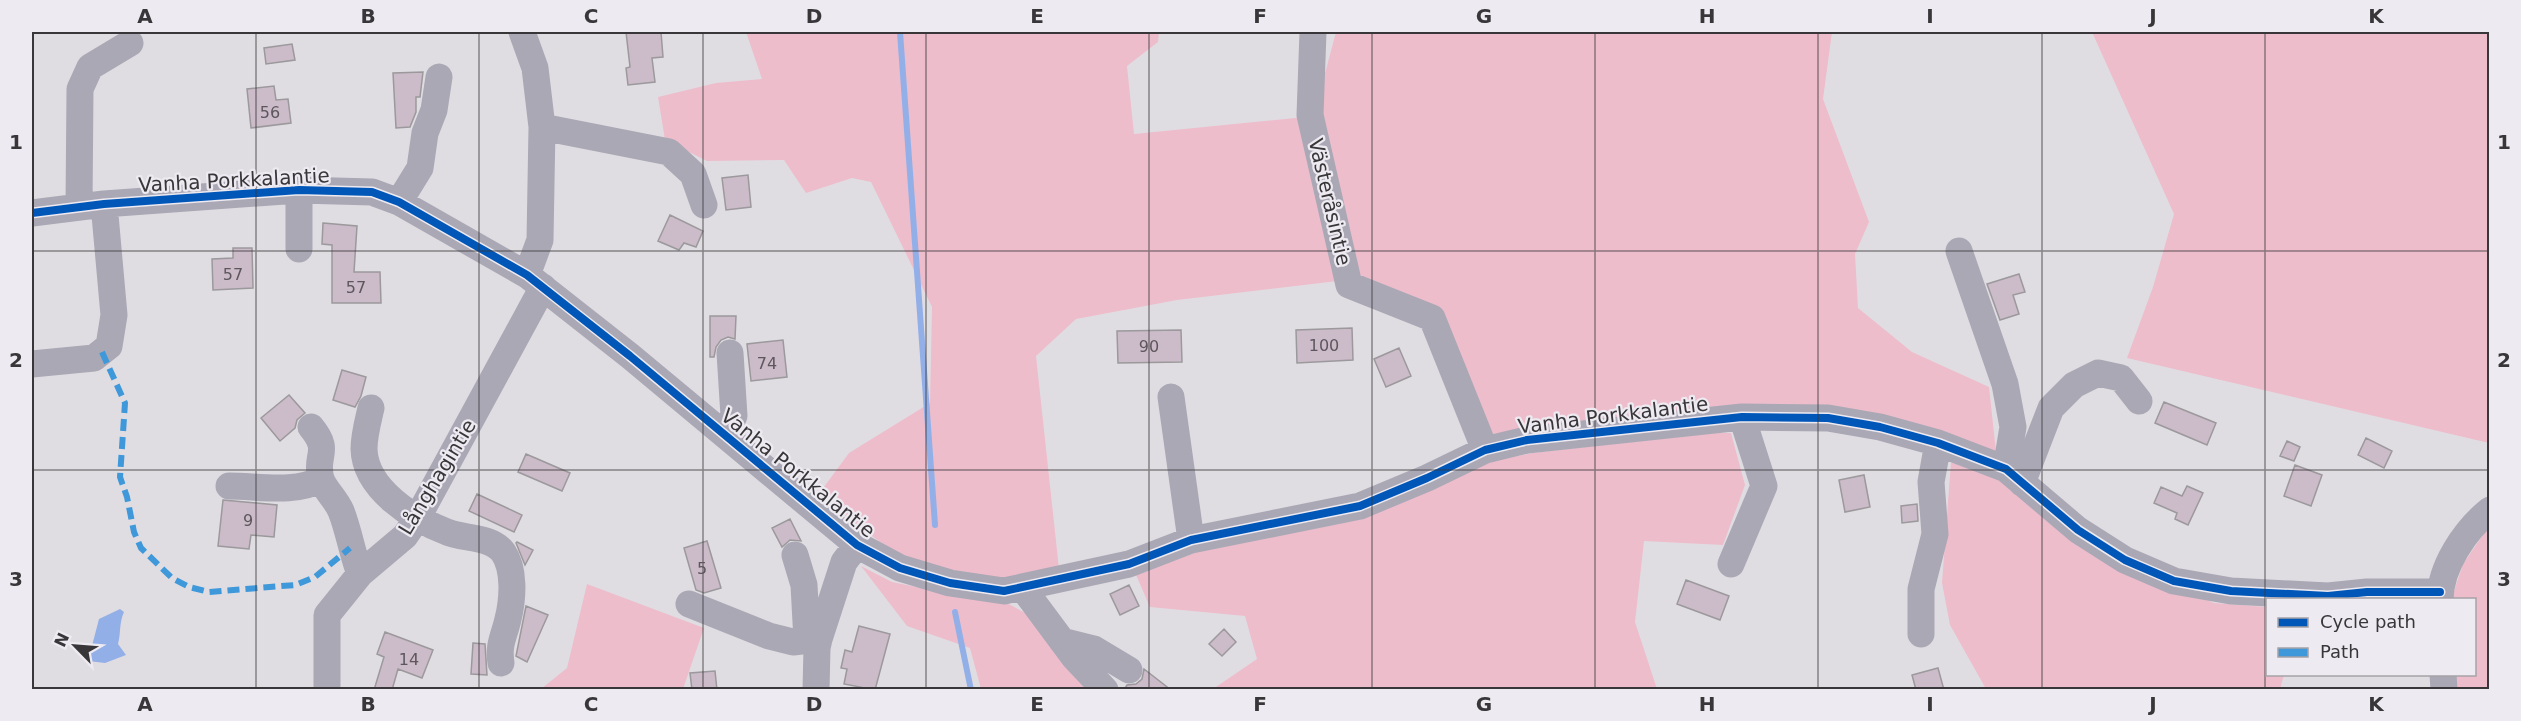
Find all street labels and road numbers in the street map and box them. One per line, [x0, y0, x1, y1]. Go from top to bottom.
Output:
street label: Västeråsintie [1304, 136, 1356, 268]
street label: Vanha Porkkalantie [138, 163, 330, 197]
street label: Vanha Porkkalantie [1517, 391, 1709, 439]
street label: Vanha Porkkalantie [716, 403, 880, 543]
street label: Långhagintie [393, 415, 481, 539]

